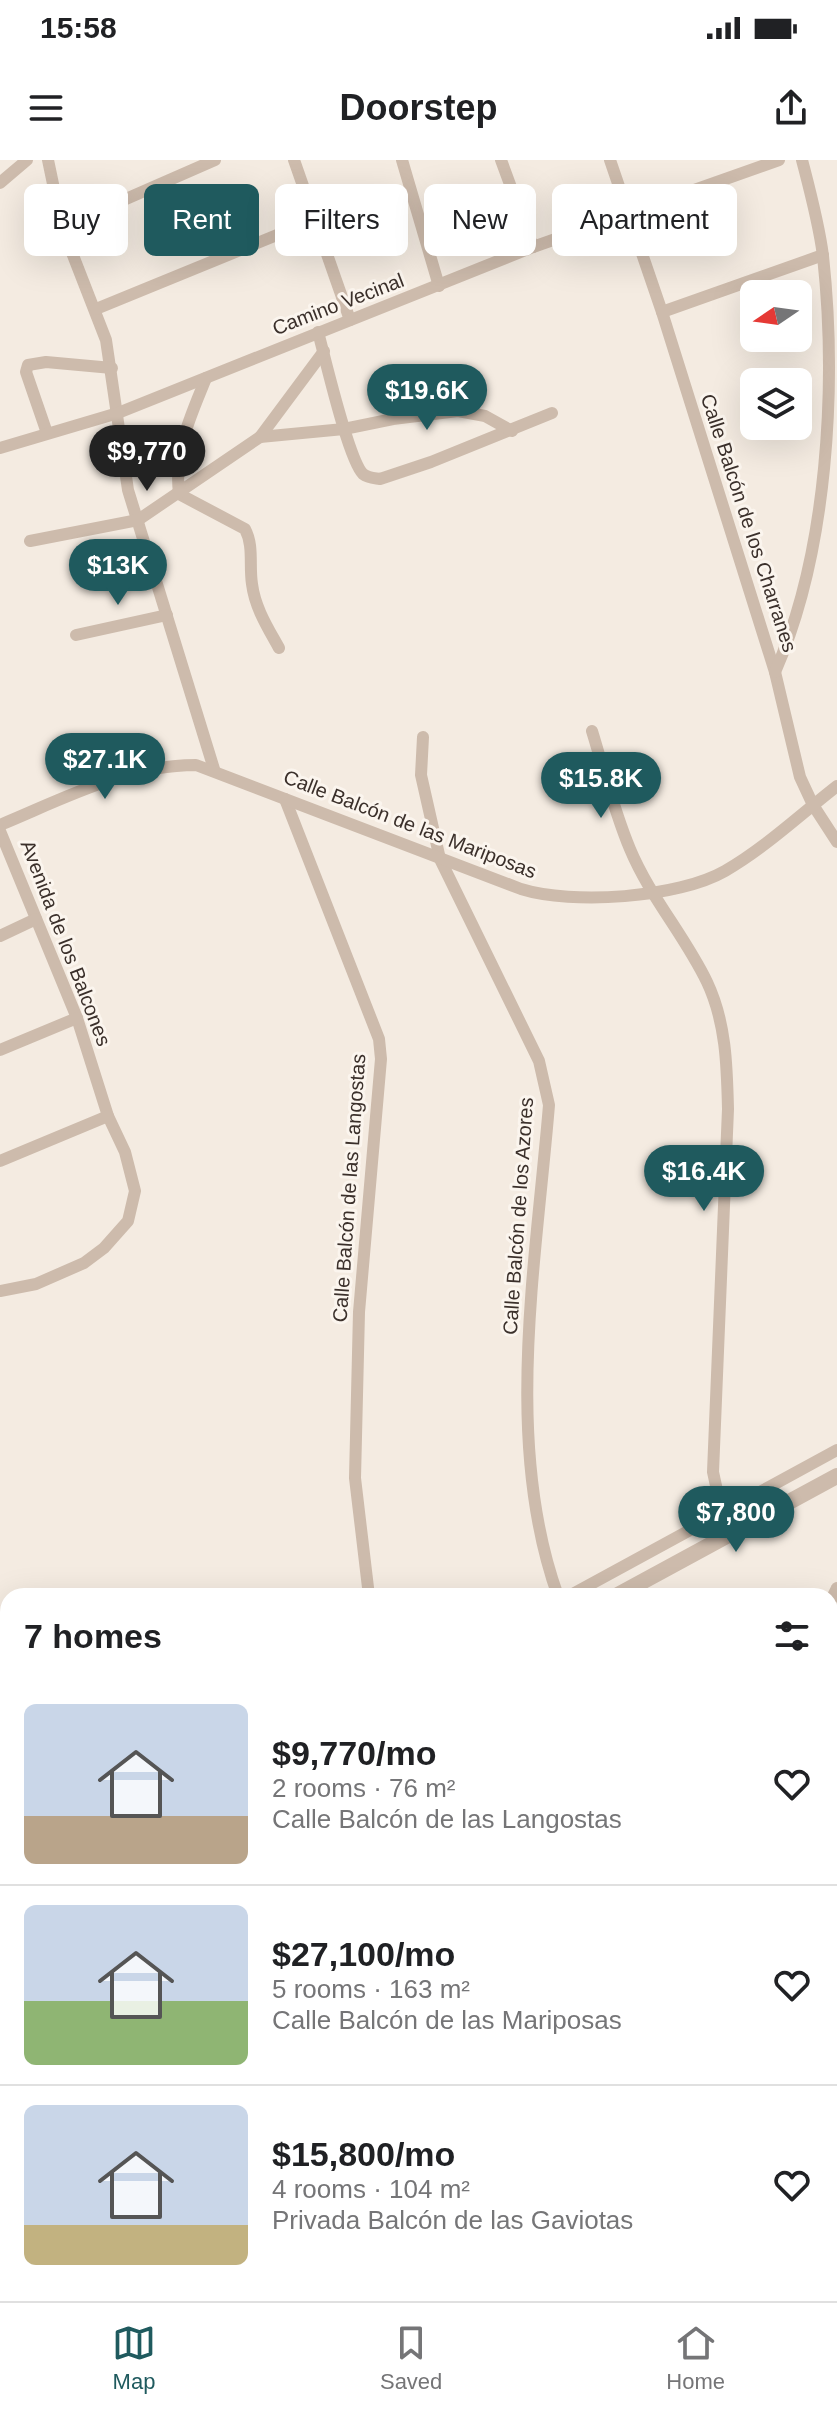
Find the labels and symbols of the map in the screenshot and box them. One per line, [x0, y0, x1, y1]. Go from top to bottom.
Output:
street label: Camino Vecinal [269, 269, 407, 339]
north arrow [740, 280, 812, 352]
pin: $19.6K [362, 364, 492, 432]
street label: Calle Balcón de los Charranes [697, 391, 801, 655]
pin: $9,770 [82, 425, 212, 493]
pin: $13K [71, 539, 165, 607]
pin: $27.1K [40, 733, 170, 801]
pin: $15.8K [536, 752, 666, 820]
street label: Calle Balcón de las Mariposas [280, 766, 540, 882]
street label: Avenida de los Balcones [17, 837, 115, 1049]
street label: Calle Balcón de las Langostas [329, 1053, 369, 1323]
street label: Calle Balcón de los Azores [499, 1097, 537, 1335]
pin: $16.4K [639, 1145, 769, 1213]
pin: $7,800 [671, 1486, 801, 1554]

